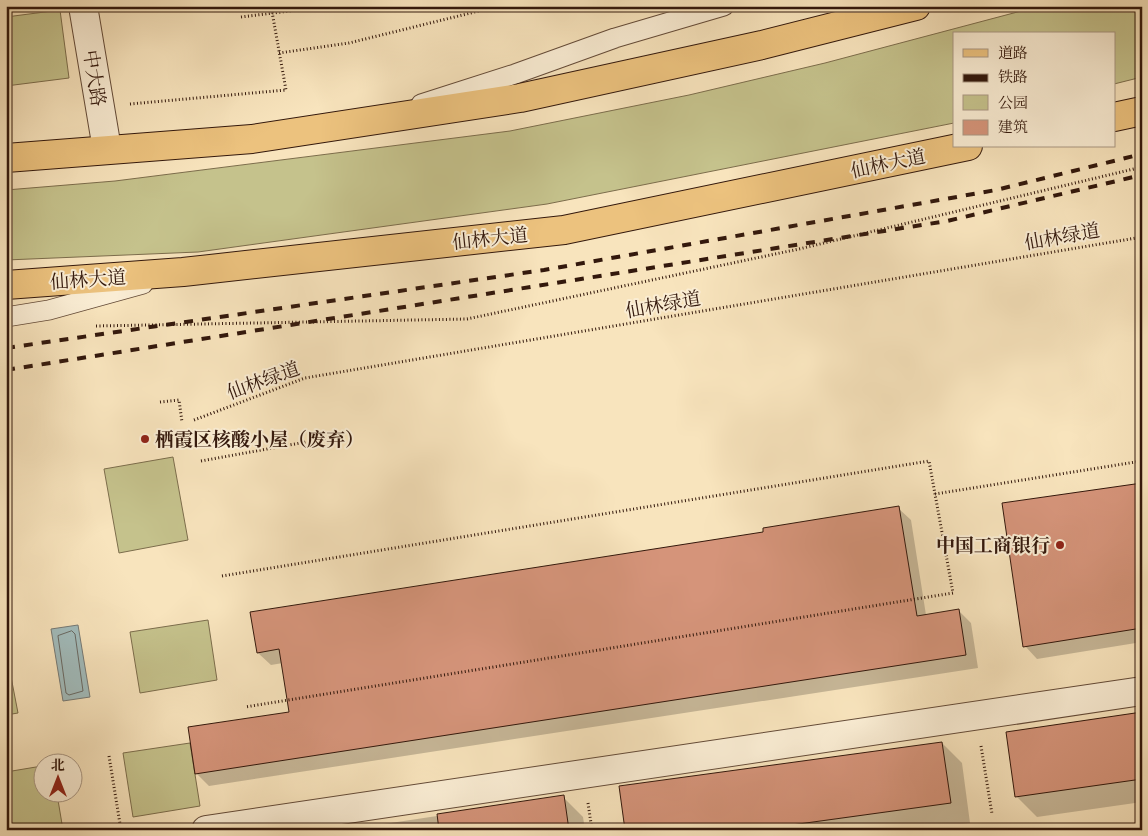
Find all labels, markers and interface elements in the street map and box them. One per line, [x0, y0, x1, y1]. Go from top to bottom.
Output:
legend [953, 32, 1116, 148]
text: 道路 [998, 44, 1028, 65]
street label: 中大路 [75, 48, 110, 109]
text: 铁路 [998, 68, 1028, 89]
text: 公园 [998, 94, 1028, 115]
text: 建筑 [998, 118, 1028, 139]
street label: 仙林大道 [849, 144, 929, 187]
street label: 仙林绿道 [1023, 219, 1102, 258]
street label: 仙林大道 [451, 223, 529, 258]
street label: 仙林大道 [49, 265, 127, 298]
street label: 仙林绿道 [624, 287, 703, 326]
street label: 仙林绿道 [224, 357, 304, 408]
place label: 栖霞区核酸小屋（废弃） [155, 428, 364, 455]
marker: 栖霞区核酸小屋（废弃） [139, 433, 151, 445]
place label: 中国工商银行 [936, 534, 1050, 561]
marker: 中国工商银行 [1054, 539, 1066, 551]
north arrow [32, 754, 82, 804]
text: 北 [51, 757, 65, 777]

